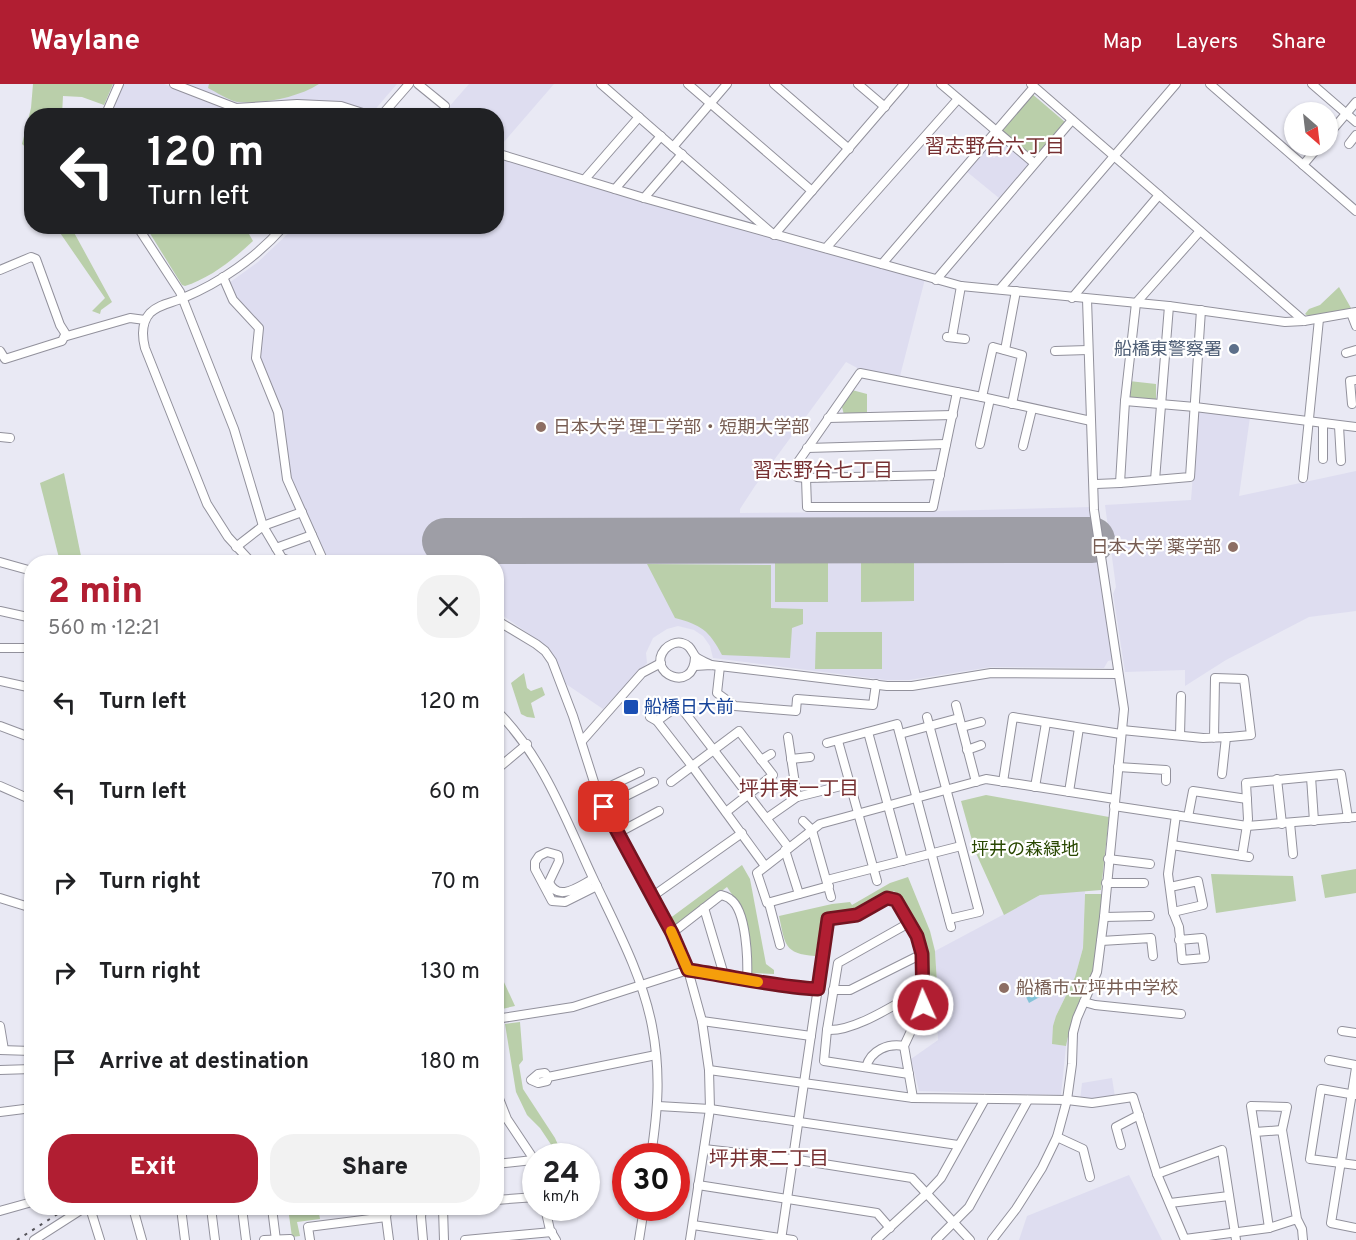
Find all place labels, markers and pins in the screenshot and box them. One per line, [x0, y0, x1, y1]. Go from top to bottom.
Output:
place label: 船橋東警察署 [1114, 339, 1222, 362]
marker: 船橋東警察署 [1227, 342, 1241, 356]
place label: 日本大学 理工学部・短期大学部 [553, 417, 809, 440]
marker: 日本大学 理工学部・短期大学部 [534, 420, 548, 434]
place label: 日本大学 薬学部 [1091, 537, 1221, 560]
marker: 日本大学 薬学部 [1226, 540, 1240, 554]
place label: 船橋日大前 [644, 697, 734, 720]
marker: 船橋日大前 [622, 698, 640, 716]
pin [578, 781, 629, 832]
place label: 船橋市立坪井中学校 [1016, 978, 1178, 1001]
marker: 船橋市立坪井中学校 [997, 981, 1011, 995]

